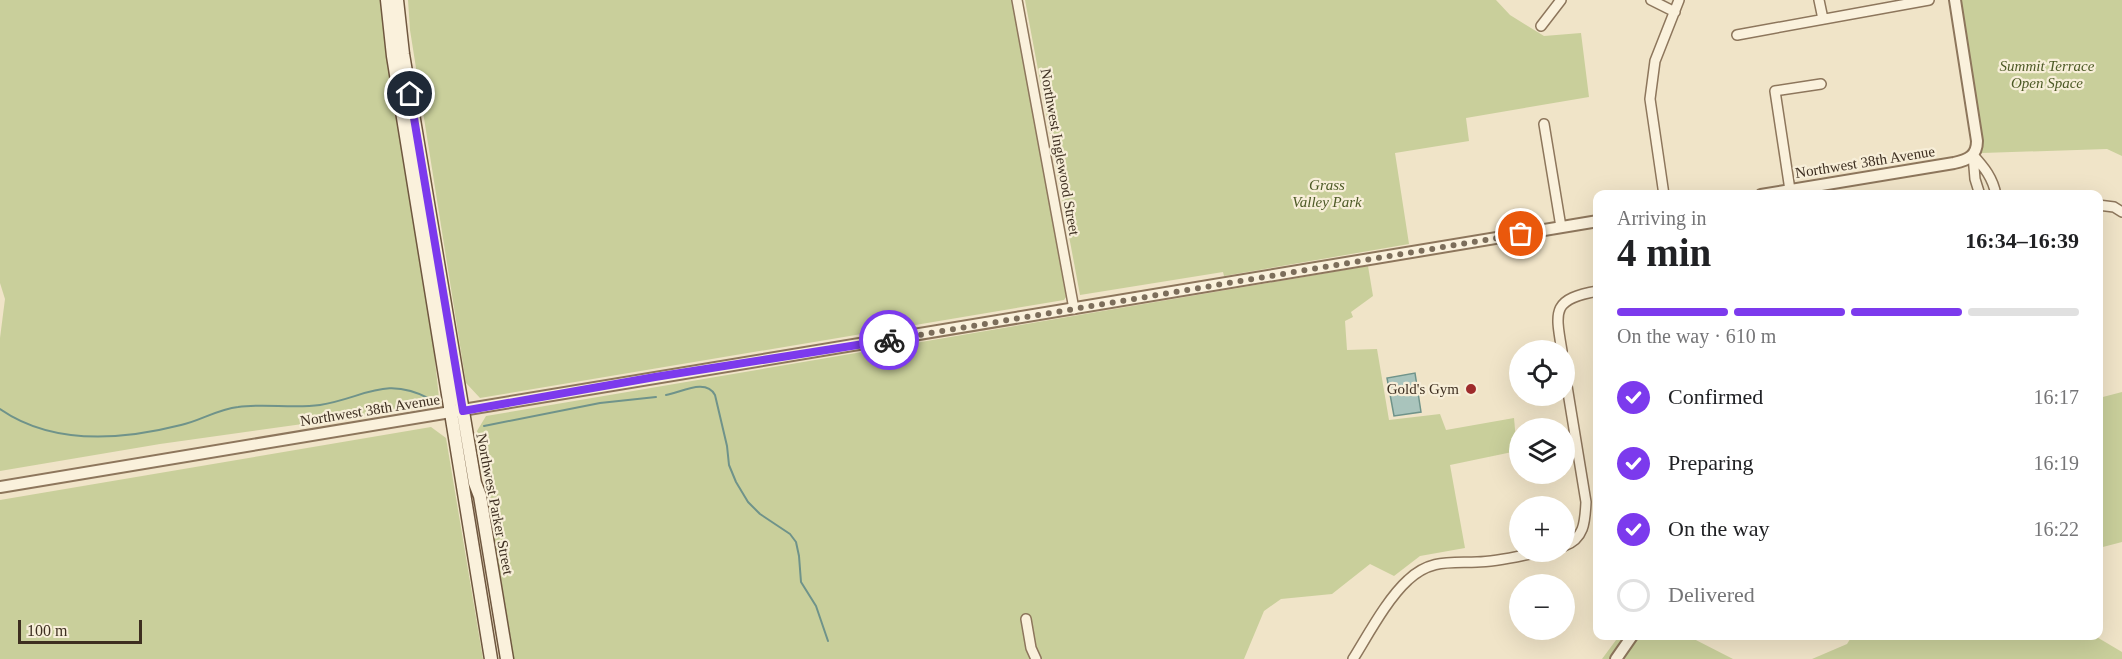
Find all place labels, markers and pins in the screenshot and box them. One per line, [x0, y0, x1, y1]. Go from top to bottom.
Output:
pin [384, 68, 435, 119]
pin [1495, 208, 1546, 259]
place label: Gold's Gym [1387, 381, 1459, 397]
marker: Gold's Gym [1464, 382, 1478, 396]

